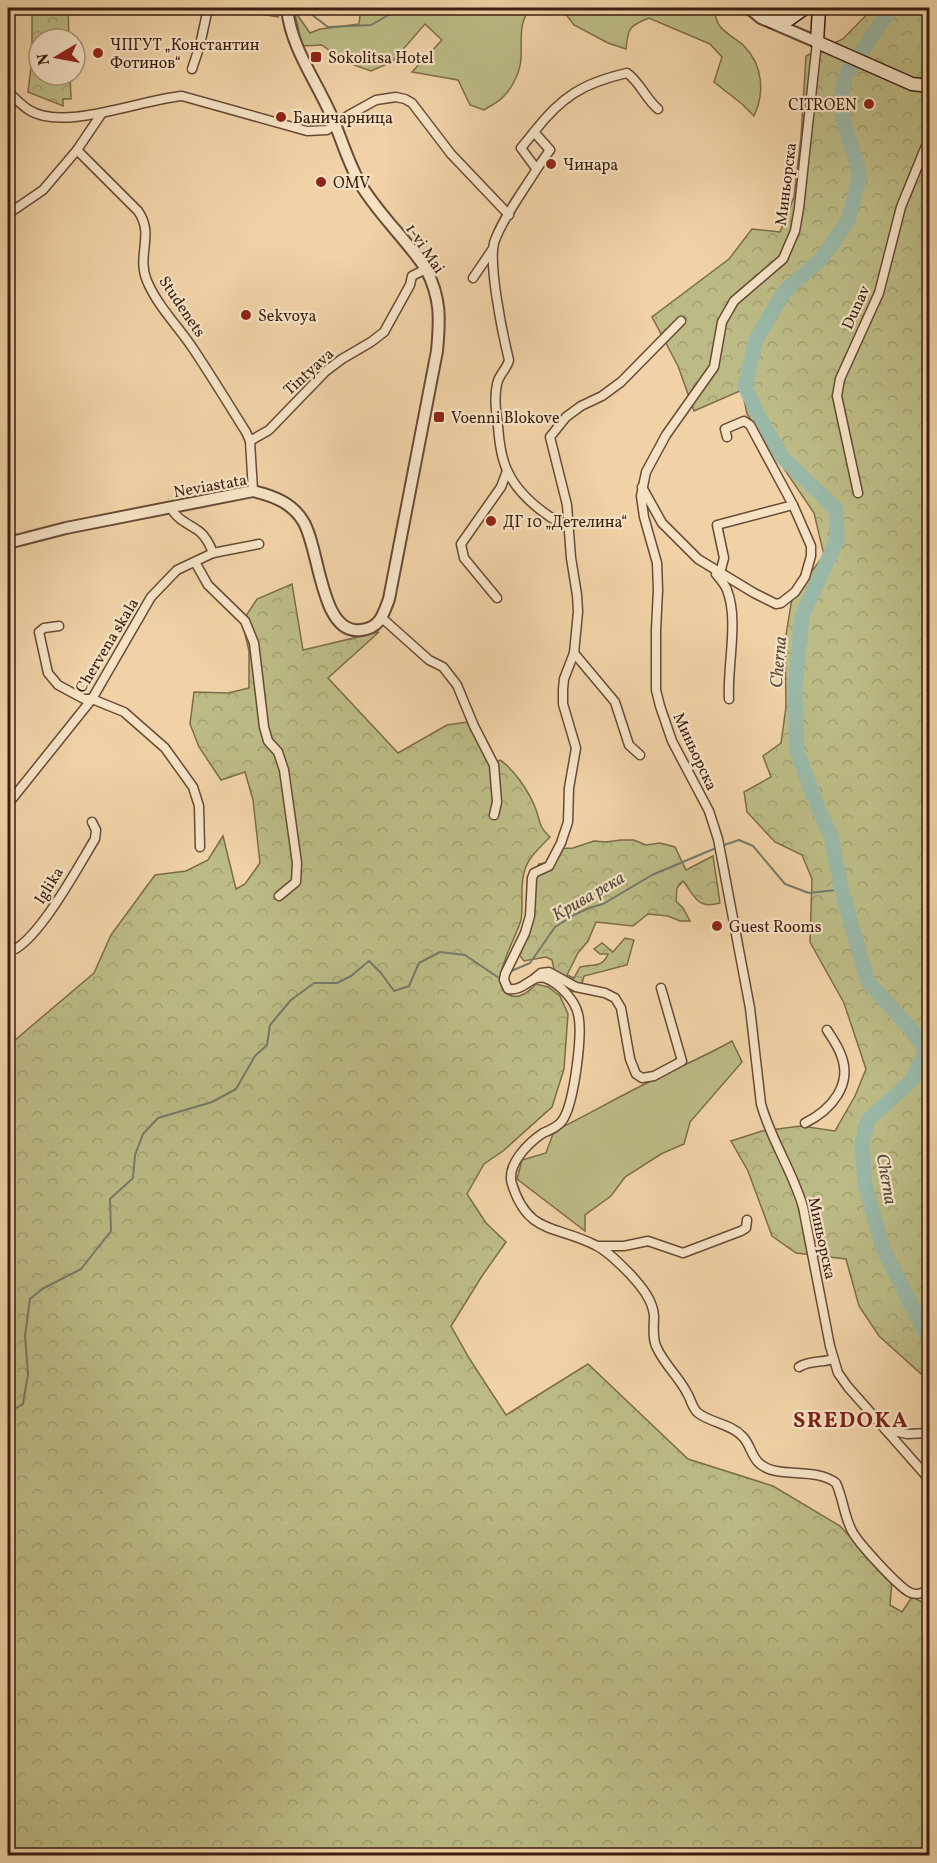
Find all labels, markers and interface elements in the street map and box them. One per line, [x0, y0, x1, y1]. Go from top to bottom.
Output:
north arrow [27, 27, 87, 87]
place label: ЧПГУТ „Константин Фотинов“ [110, 35, 260, 75]
marker: ЧПГУТ „Константин Фотинов“ [91, 46, 105, 60]
place label: Sokolitsa Hotel [328, 48, 434, 70]
marker: Sokolitsa Hotel [309, 50, 323, 64]
text: N [32, 51, 56, 67]
place label: CITROEN [788, 95, 857, 117]
marker: CITROEN [862, 97, 876, 111]
place label: Баничарница [293, 108, 393, 130]
marker: Баничарница [274, 110, 288, 124]
street label: Миньорска [771, 141, 803, 227]
place label: Чинара [563, 155, 618, 177]
marker: Чинара [544, 157, 558, 171]
place label: OMV [333, 173, 370, 195]
marker: OMV [314, 175, 328, 189]
street label: 1-vi Mai [400, 220, 449, 279]
street label: Studenets [153, 272, 210, 342]
street label: Dunav [837, 282, 876, 333]
place label: Sekvoya [258, 306, 316, 328]
marker: Sekvoya [239, 308, 253, 322]
street label: Tintyava [279, 344, 339, 401]
place label: Voenni Blokove [451, 408, 559, 430]
marker: Voenni Blokove [432, 410, 446, 424]
street label: Neviastata [172, 470, 249, 504]
place label: ДГ 10 „Детелина“ [503, 512, 627, 534]
marker: ДГ 10 „Детелина“ [484, 514, 498, 528]
street label: Chervena skala [71, 594, 145, 698]
water label: Cherna [765, 635, 794, 689]
street label: Миньорска [667, 709, 722, 794]
street label: Iglika [30, 863, 70, 909]
water label: Крива река [548, 866, 630, 928]
place label: Guest Rooms [729, 917, 822, 939]
marker: Guest Rooms [710, 919, 724, 933]
water label: Cherna [869, 1152, 902, 1207]
street label: Миньорска [802, 1195, 840, 1282]
district label: SREDOKA [793, 1406, 909, 1437]

